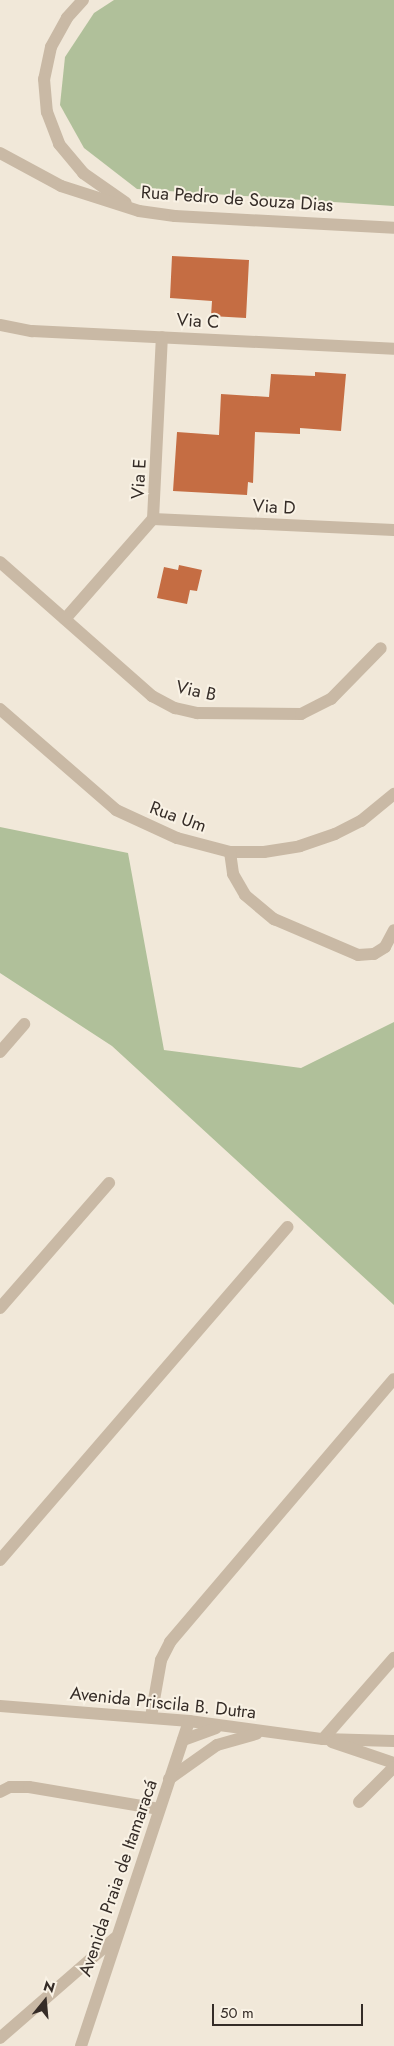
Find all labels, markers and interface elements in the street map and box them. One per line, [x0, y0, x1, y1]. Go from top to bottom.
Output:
street label: Rua Pedro de Souza Dias [140, 182, 334, 216]
street label: Via C [176, 309, 220, 333]
street label: Via E [127, 458, 151, 500]
street label: Via D [252, 495, 296, 519]
street label: Via B [174, 676, 218, 706]
street label: Rua Um [147, 797, 209, 837]
street label: Avenida Priscila B. Dutra [69, 1682, 257, 1724]
street label: Avenida Praia de Itamaracá [74, 1777, 162, 1979]
text: N [41, 1975, 58, 1998]
north arrow [20, 1976, 70, 2026]
scale bar [214, 1994, 365, 2026]
text: 50 m [220, 2002, 254, 2024]

